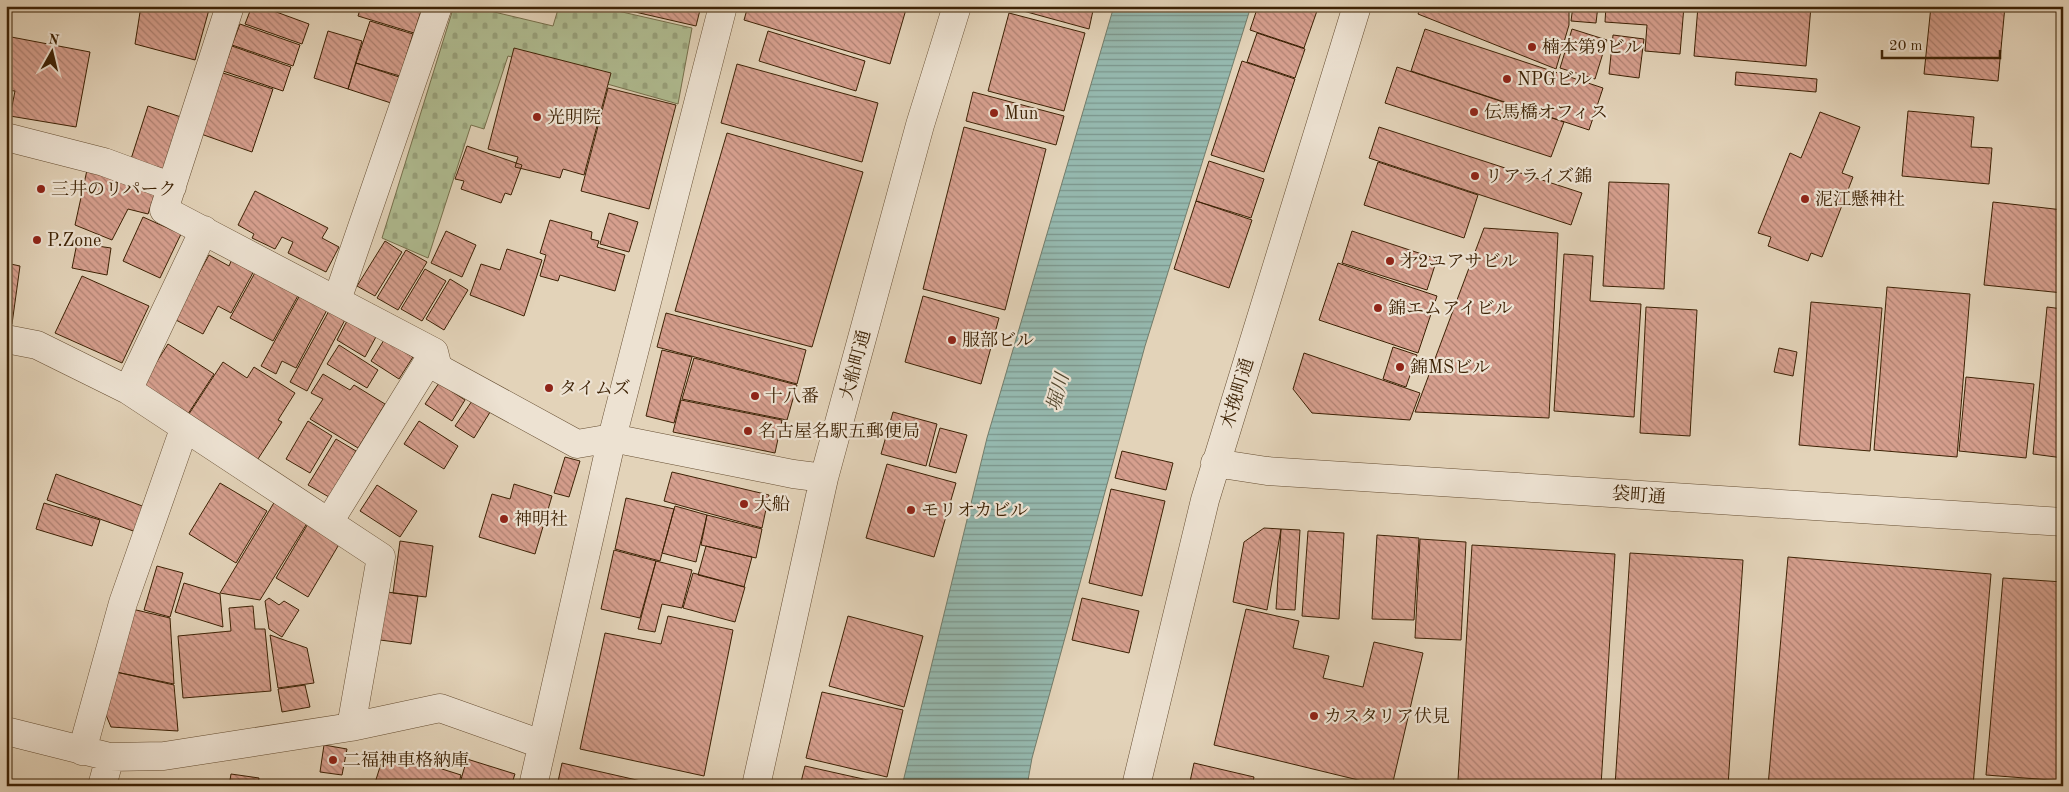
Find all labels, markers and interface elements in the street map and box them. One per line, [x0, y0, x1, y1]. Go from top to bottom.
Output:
north arrow [28, 28, 78, 78]
scale bar [1882, 28, 1999, 60]
text: N [47, 32, 60, 48]
place label: 楠本第9ビル [1542, 37, 1642, 57]
text: 20 m [1889, 39, 1923, 54]
marker: 楠本第9ビル [1526, 41, 1538, 53]
place label: NPGビル [1517, 70, 1592, 89]
marker: NPGビル [1501, 73, 1513, 85]
place label: 伝馬橋オフィス [1484, 102, 1608, 122]
place label: Mun [1004, 105, 1039, 123]
marker: 伝馬橋オフィス [1468, 106, 1480, 118]
place label: 光明院 [547, 107, 601, 127]
marker: Mun [988, 107, 1000, 119]
marker: 光明院 [531, 111, 543, 123]
place label: リアライズ錦 [1485, 166, 1592, 186]
marker: リアライズ錦 [1469, 170, 1481, 182]
place label: 三井のリパーク [51, 179, 176, 199]
marker: 三井のリパーク [35, 183, 47, 195]
place label: 泥江懸神社 [1815, 189, 1905, 209]
marker: 泥江懸神社 [1799, 193, 1811, 205]
place label: P.Zone [47, 232, 101, 250]
marker: P.Zone [31, 234, 43, 246]
place label: 㐧2ユアサビル [1400, 251, 1518, 271]
marker: 㐧2ユアサビル [1384, 255, 1396, 267]
place label: 錦エムアイビル [1388, 298, 1512, 318]
marker: 錦エムアイビル [1372, 302, 1384, 314]
street label: 大船町通 [836, 328, 874, 402]
place label: 服部ビル [962, 330, 1034, 350]
marker: 服部ビル [946, 334, 958, 346]
street label: 木挽町通 [1217, 356, 1257, 430]
place label: 錦MSビル [1410, 357, 1490, 377]
marker: 錦MSビル [1394, 361, 1406, 373]
water label: 堀川 [1043, 369, 1074, 413]
place label: タイムズ [559, 379, 631, 398]
marker: タイムズ [543, 382, 555, 394]
place label: 十八番 [765, 386, 819, 406]
marker: 十八番 [749, 390, 761, 402]
place label: 名古屋名駅五郵便局 [758, 421, 920, 441]
marker: 名古屋名駅五郵便局 [742, 425, 754, 437]
street label: 袋町通 [1611, 483, 1667, 507]
place label: 大船 [754, 494, 790, 514]
marker: 大船 [738, 498, 750, 510]
place label: モリオカビル [921, 501, 1028, 520]
marker: モリオカビル [905, 504, 917, 516]
place label: 神明社 [514, 509, 568, 529]
marker: 神明社 [498, 513, 510, 525]
place label: カスタリア伏見 [1324, 706, 1450, 726]
marker: カスタリア伏見 [1308, 710, 1320, 722]
place label: 二福神車格納庫 [343, 750, 469, 770]
marker: 二福神車格納庫 [327, 754, 339, 766]

